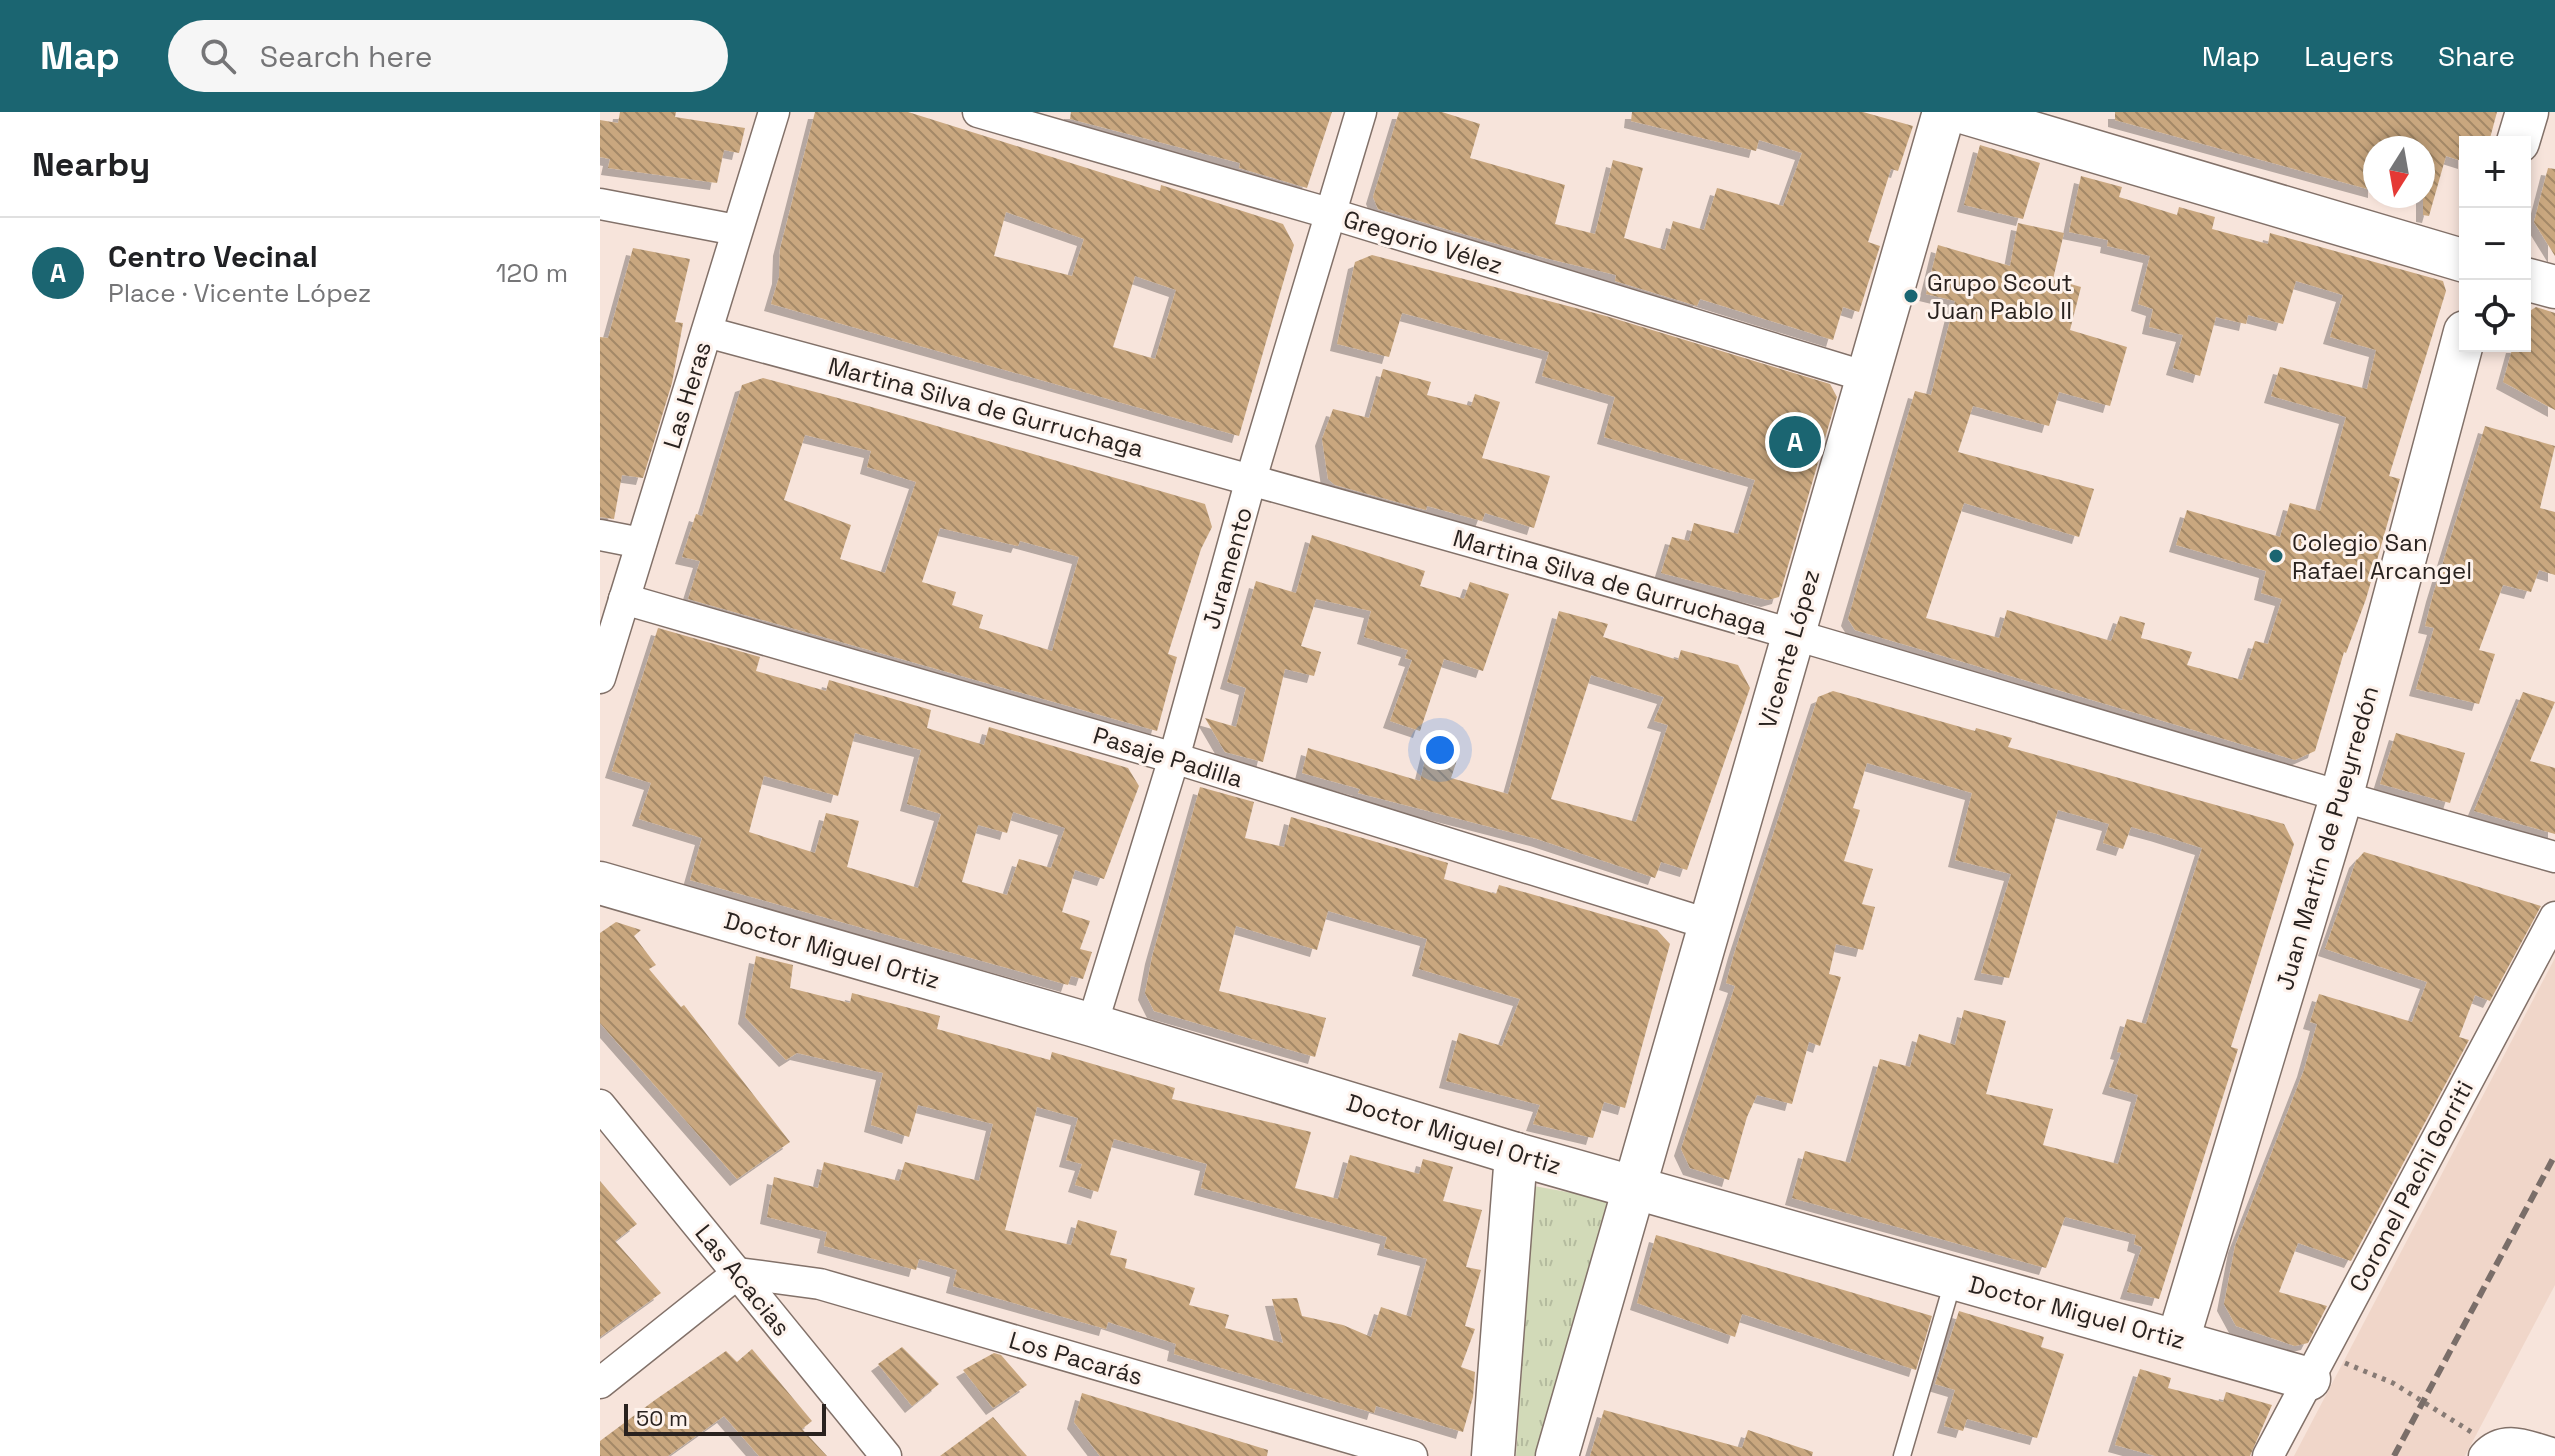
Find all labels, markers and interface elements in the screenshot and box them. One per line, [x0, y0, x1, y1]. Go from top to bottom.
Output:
search box [168, 20, 728, 92]
text: Map [40, 32, 120, 80]
icon: search [196, 34, 240, 78]
text: Search here [260, 37, 433, 76]
text: Map [2202, 38, 2260, 74]
text: Layers [2304, 38, 2394, 74]
text: Share [2438, 38, 2515, 74]
north arrow [2363, 136, 2435, 208]
map controls [2459, 136, 2531, 352]
button: + [2459, 136, 2531, 208]
text: Nearby [32, 143, 150, 186]
street label: Gregorio Vélez [1340, 203, 1506, 281]
button: − [2459, 208, 2531, 280]
text: Centro Vecinal [108, 237, 318, 276]
text: A [50, 256, 66, 290]
text: 120 m [496, 256, 568, 290]
place label: Grupo Scout Juan Pablo II [1927, 267, 2073, 326]
text: Place · Vicente López [108, 276, 371, 310]
button: locate [2459, 280, 2531, 352]
marker: Grupo Scout Juan Pablo II [1902, 287, 1920, 305]
street label: Las Heras [656, 338, 718, 452]
street label: Martina Silva de Gurruchaga [825, 350, 1147, 464]
pin: A [1769, 412, 1821, 472]
street label: Juramento [1195, 503, 1259, 633]
street label: Martina Silva de Gurruchaga [1449, 522, 1771, 642]
place label: Colegio San Rafael Arcangel [2292, 527, 2472, 586]
marker: Colegio San Rafael Arcangel [2267, 547, 2285, 565]
street label: Vicente López [1751, 566, 1827, 732]
street label: Juan Martín de Pueyrredón [2269, 682, 2385, 994]
street label: Pasaje Padilla [1089, 720, 1247, 795]
your location [1420, 730, 1460, 770]
street label: Doctor Miguel Ortiz [721, 904, 943, 996]
street label: Coronel Pachi Gorriti [2342, 1075, 2480, 1297]
street label: Doctor Miguel Ortiz [1343, 1087, 1565, 1181]
street label: Las Acacias [689, 1218, 797, 1342]
street label: Doctor Miguel Ortiz [1965, 1268, 2189, 1356]
street label: Los Pacarás [1006, 1324, 1146, 1392]
scale bar [624, 1400, 826, 1436]
text: 50 m [636, 1404, 688, 1432]

